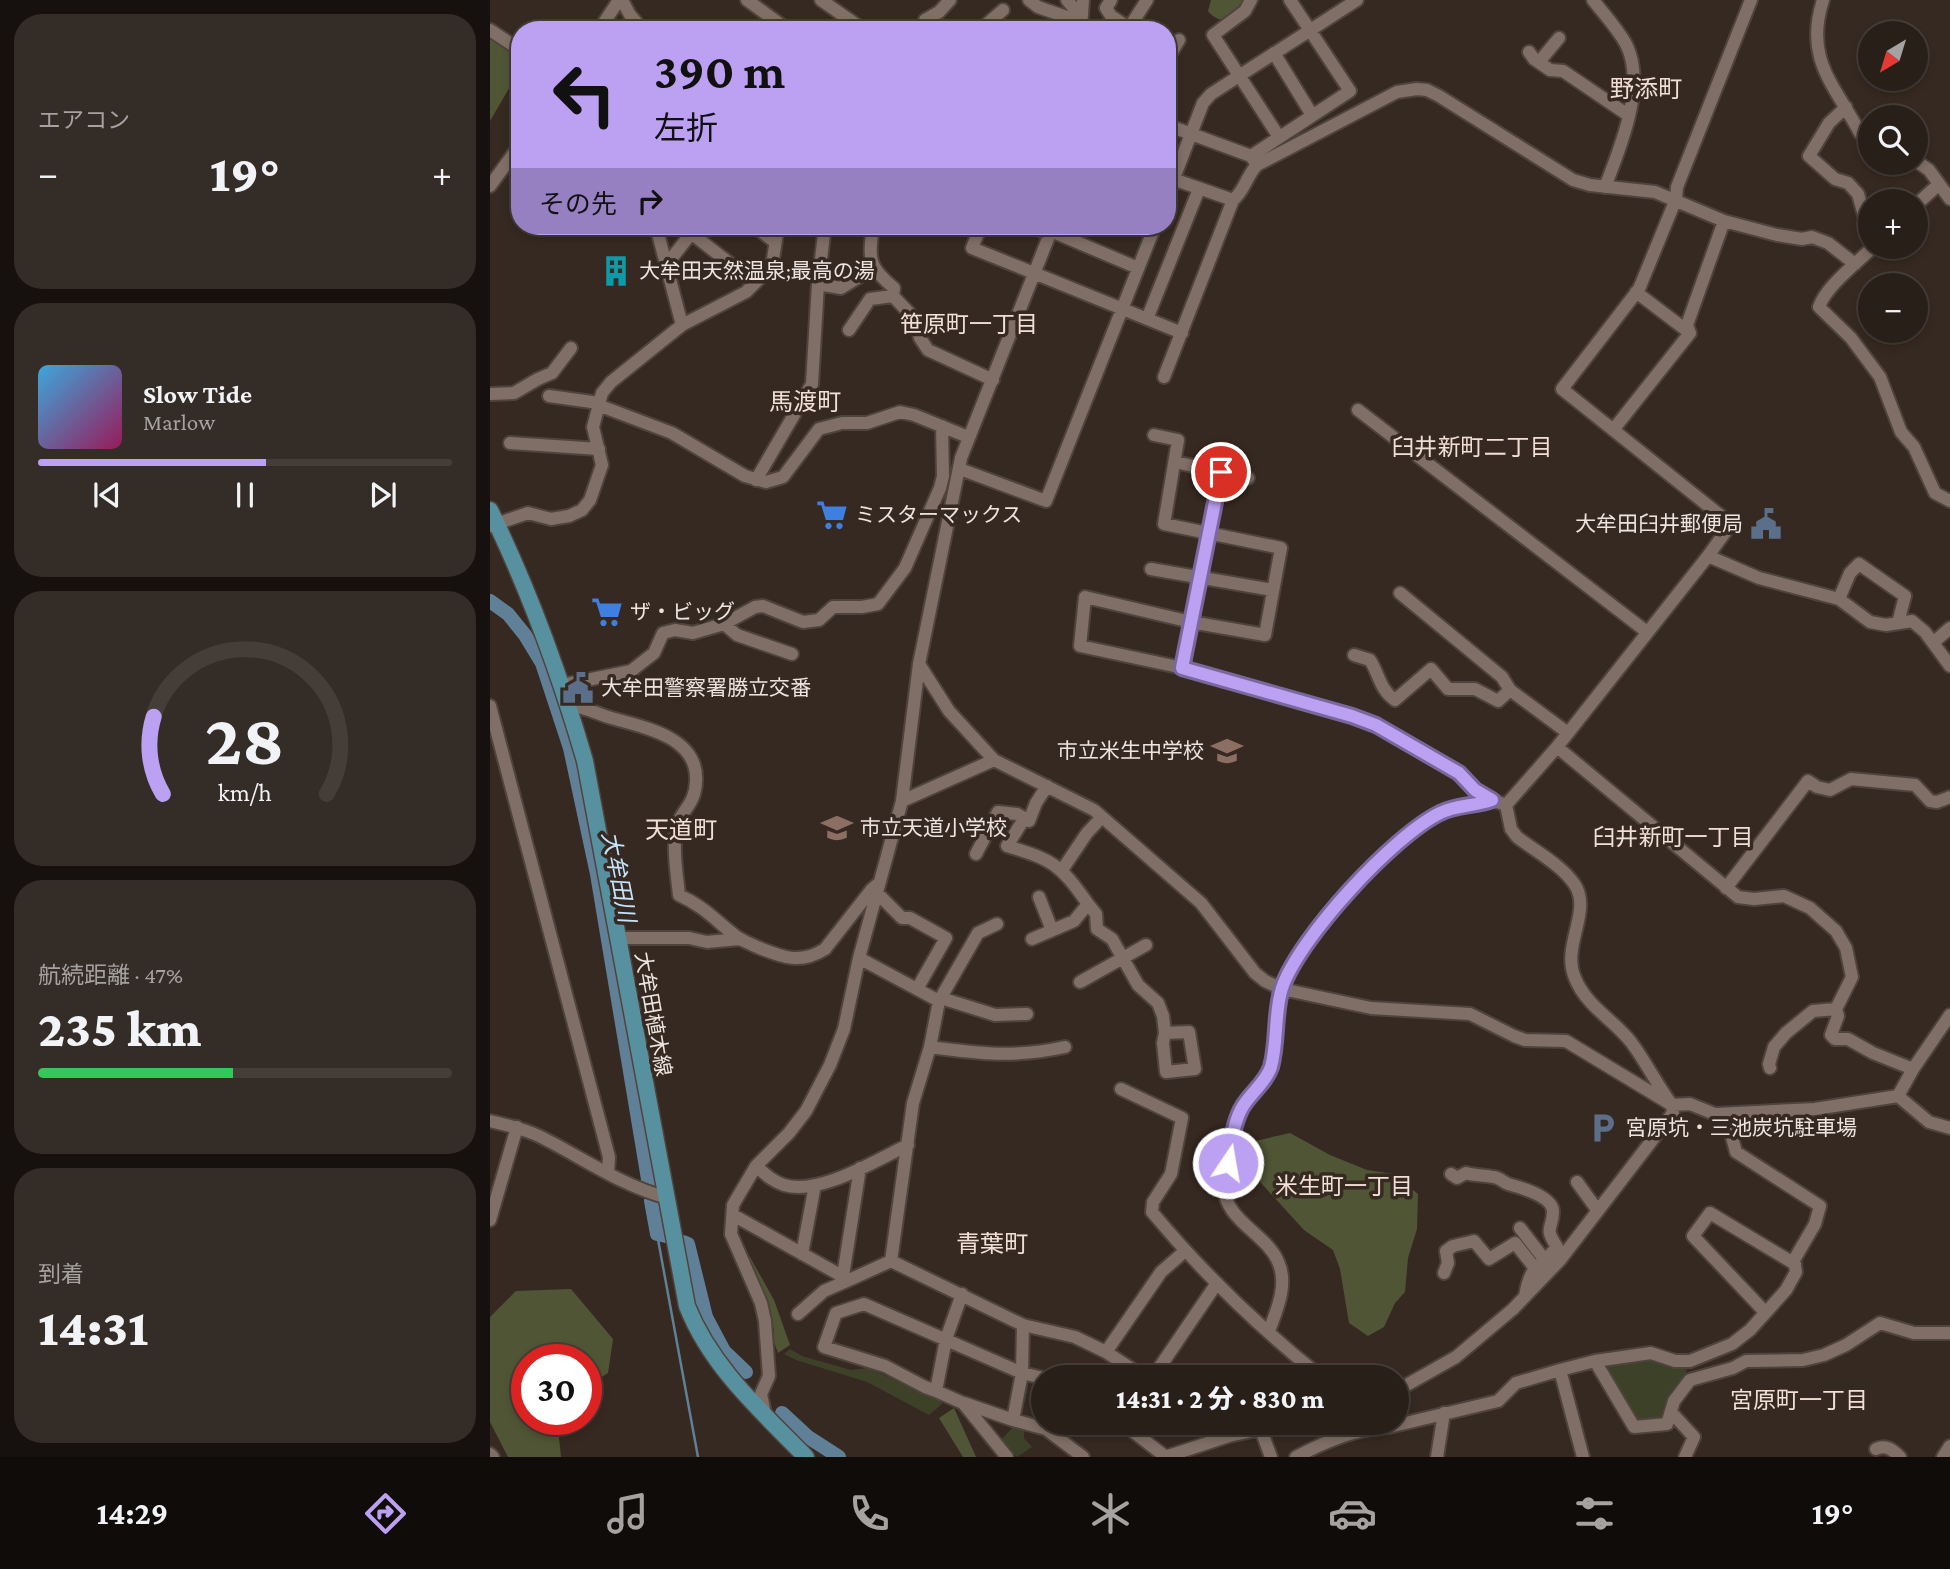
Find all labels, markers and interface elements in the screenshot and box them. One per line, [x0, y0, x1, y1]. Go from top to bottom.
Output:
north arrow [1858, 21, 1928, 91]
map controls [1858, 21, 1928, 343]
text: 390 m [654, 44, 785, 99]
icon: left [539, 49, 630, 140]
district label: 野添町 [1610, 75, 1682, 102]
button: search [1858, 105, 1928, 175]
text: エアコン [38, 107, 130, 133]
text: 左折 [654, 110, 718, 146]
text: 19° [210, 144, 280, 202]
text: − [38, 152, 58, 194]
text: + [432, 152, 452, 194]
icon: right [631, 182, 669, 220]
button: + [1858, 189, 1928, 259]
text: その先 [539, 190, 617, 219]
building icon: 大牟田天然温泉;最高の湯 [599, 254, 633, 288]
place label: 大牟田天然温泉;最高の湯 [639, 259, 875, 283]
button: − [1858, 273, 1928, 343]
district label: 笹原町一丁目 [900, 311, 1038, 337]
text: Slow Tide [143, 380, 252, 409]
district label: 馬渡町 [769, 388, 841, 415]
text: Marlow [143, 409, 215, 435]
district label: 臼井新町二丁目 [1392, 434, 1553, 460]
pin [1191, 442, 1251, 502]
icon: arrive [1202, 453, 1240, 491]
icon: previous [88, 476, 126, 514]
icon: pause [226, 476, 264, 514]
icon: next [364, 476, 402, 514]
supermarket icon: ミスターマックス [815, 498, 849, 532]
place label: ミスターマックス [855, 503, 1022, 527]
public building icon: 大牟田臼井郵便局 [1749, 507, 1783, 541]
place label: 大牟田臼井郵便局 [1575, 512, 1743, 536]
supermarket icon: ザ・ビッグ [590, 595, 624, 629]
place label: ザ・ビッグ [630, 600, 735, 624]
public building icon: 大牟田警察署勝立交番 [561, 671, 595, 705]
place label: 大牟田警察署勝立交番 [601, 676, 811, 700]
text: 28 [205, 700, 285, 781]
school or university icon: 市立米生中学校 [1210, 734, 1244, 768]
place label: 市立米生中学校 [1057, 739, 1204, 763]
text: km/h [218, 779, 272, 806]
school or university icon: 市立天道小学校 [820, 811, 854, 845]
district label: 天道町 [645, 816, 717, 843]
place label: 市立天道小学校 [860, 816, 1007, 840]
district label: 臼井新町一丁目 [1593, 824, 1754, 850]
water label: 大牟田川 [597, 829, 641, 928]
street label: 大牟田植木線 [630, 950, 676, 1078]
text: 航続距離 · 47% [38, 962, 183, 988]
text: 235 km [38, 999, 201, 1057]
parking icon: 宮原坑・三池炭坑駐車場 [1586, 1111, 1620, 1145]
place label: 宮原坑・三池炭坑駐車場 [1626, 1116, 1857, 1140]
position arrow [1191, 1126, 1265, 1200]
district label: 米生町一丁目 [1275, 1173, 1413, 1199]
district label: 青葉町 [956, 1230, 1028, 1257]
text: 到着 [38, 1261, 84, 1287]
text: 14:31 [38, 1298, 148, 1356]
speed limit sign: 30 [511, 1344, 602, 1435]
text: 14:31 · 2 分 · 830 m [1116, 1385, 1324, 1414]
district label: 宮原町一丁目 [1730, 1387, 1868, 1413]
icon: directions [361, 1489, 410, 1538]
icon: music [603, 1489, 652, 1538]
icon: phone [845, 1489, 894, 1538]
icon: climate [1086, 1489, 1135, 1538]
icon: car [1328, 1489, 1377, 1538]
icon: filters [1570, 1489, 1619, 1538]
text: 14:29 [96, 1495, 168, 1531]
text: 19° [1812, 1495, 1854, 1531]

